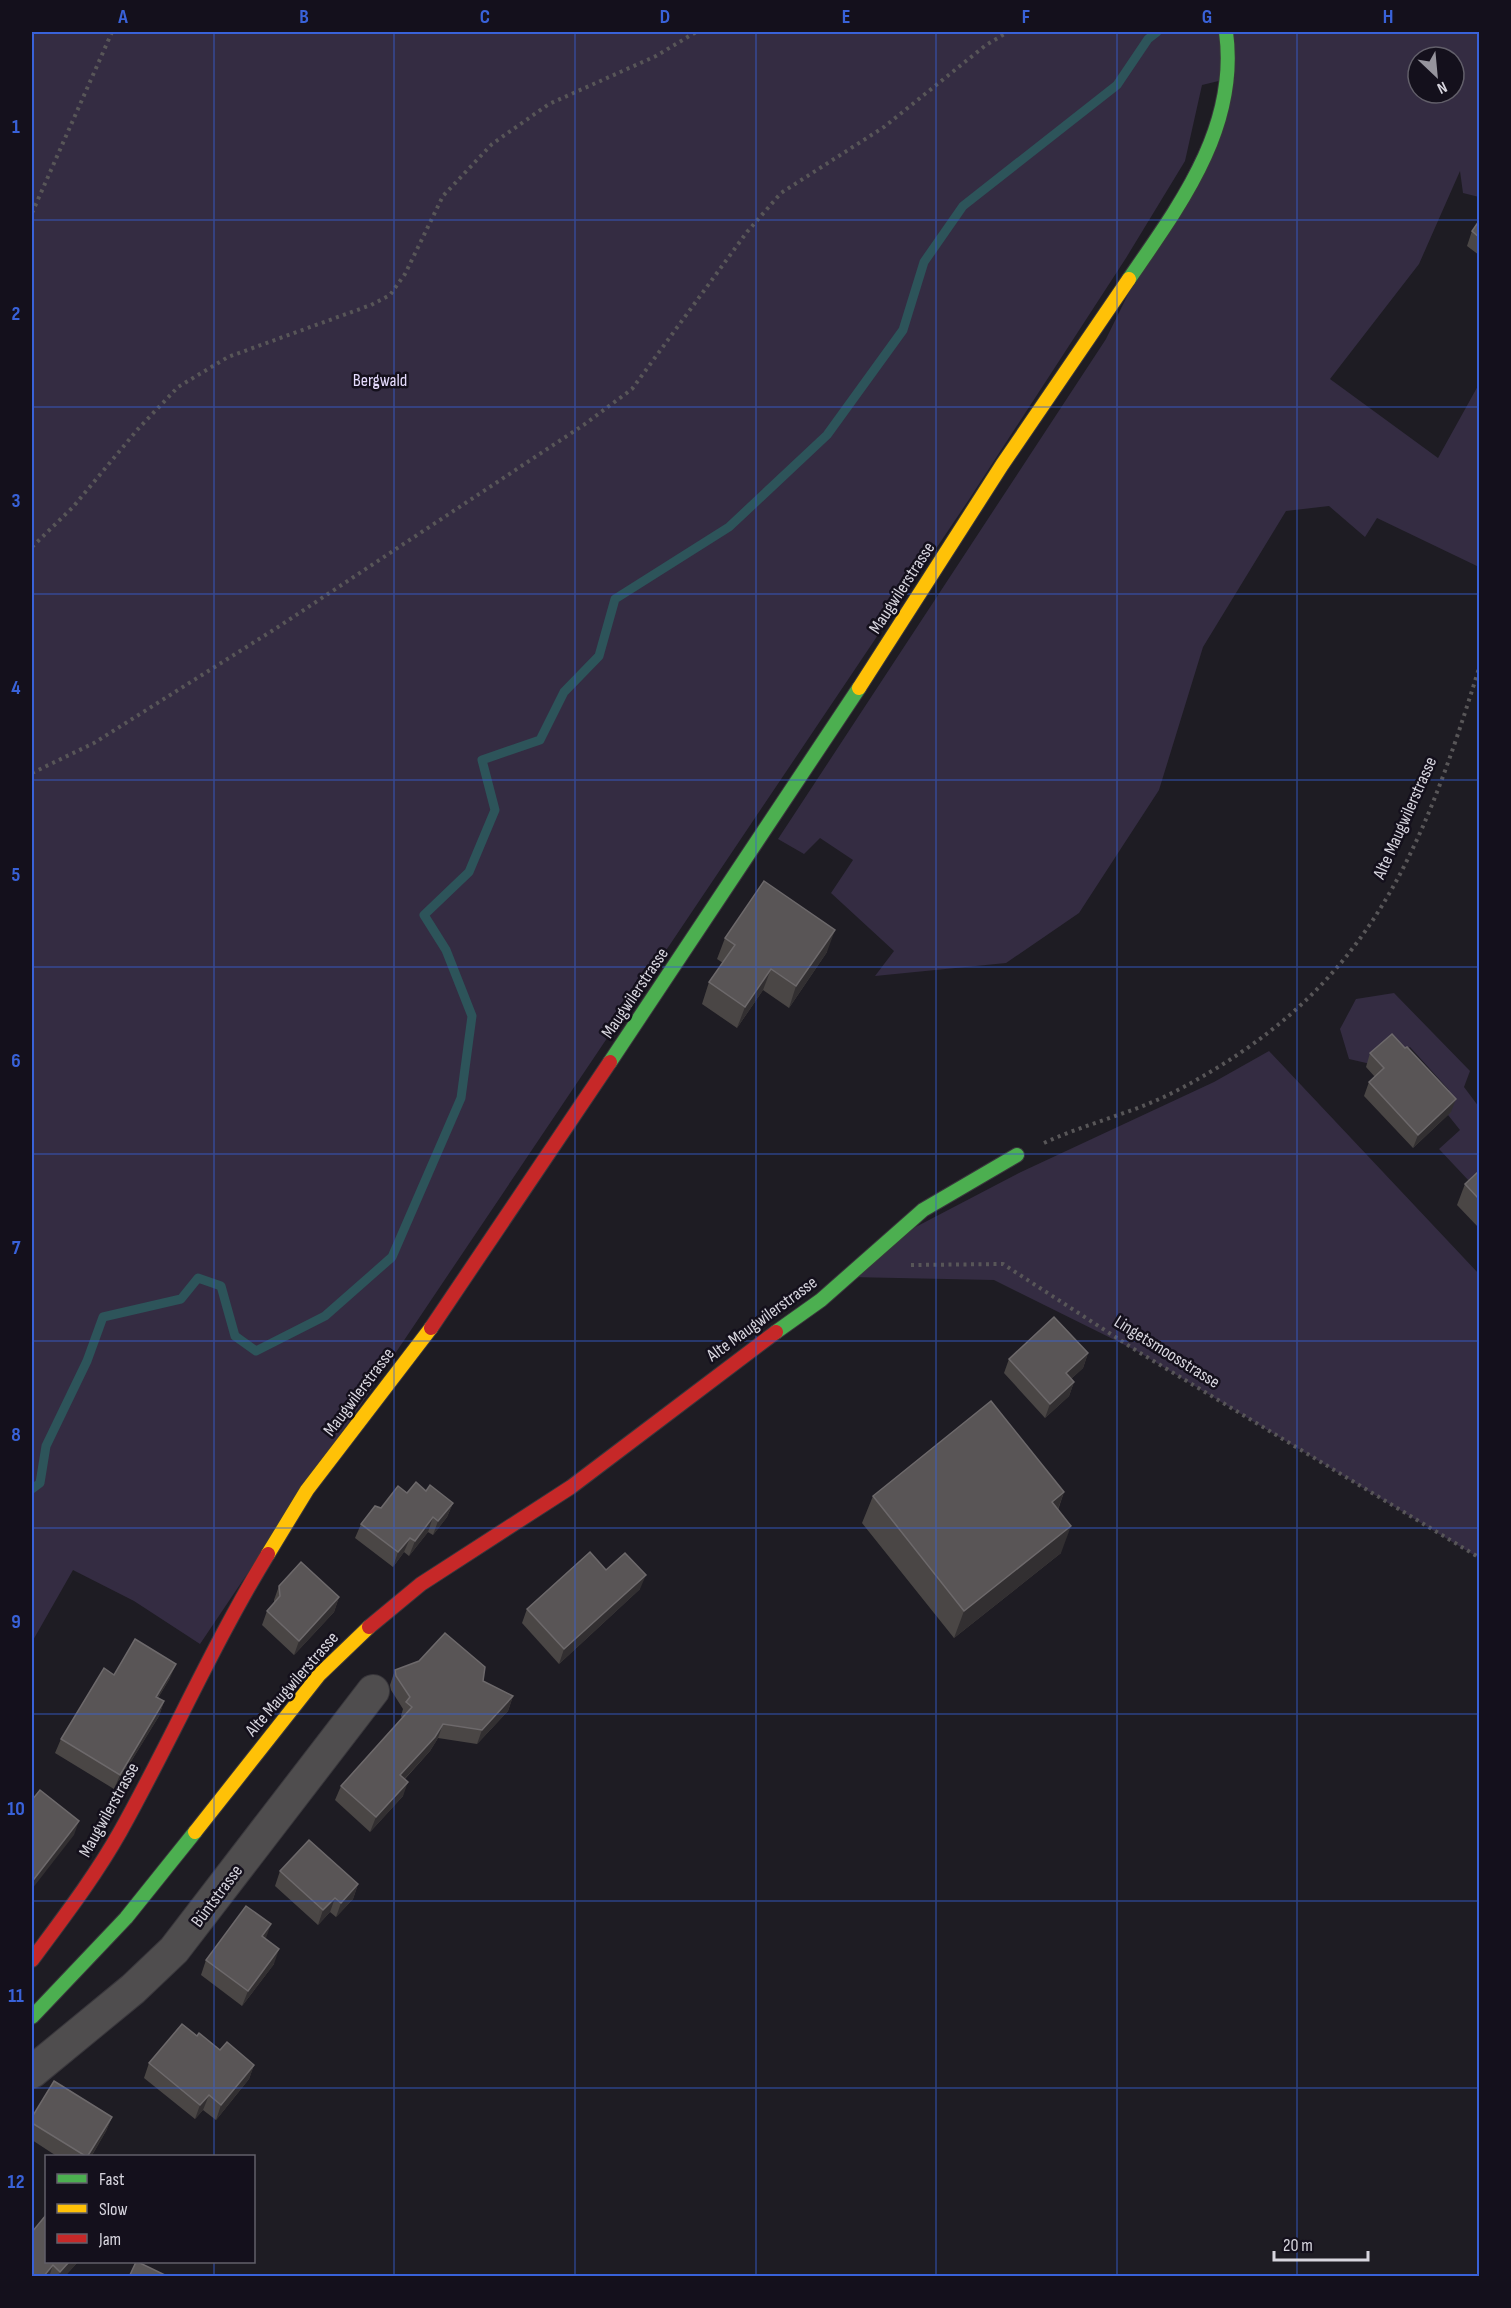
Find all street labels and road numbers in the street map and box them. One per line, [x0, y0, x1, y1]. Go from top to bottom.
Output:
street label: Maugwilerstrasse [865, 538, 939, 638]
street label: Alte Maugwilerstrasse [1368, 754, 1441, 883]
street label: Maugwilerstrasse [597, 944, 673, 1042]
street label: Alte Maugwilerstrasse [702, 1272, 821, 1367]
street label: Lingetsmoosstrasse [1110, 1311, 1224, 1393]
street label: Maugwilerstrasse [319, 1344, 399, 1440]
street label: Alte Maugwilerstrasse [240, 1627, 343, 1741]
street label: Maugwilerstrasse [74, 1759, 144, 1861]
street label: Büntstrasse [187, 1861, 247, 1931]

